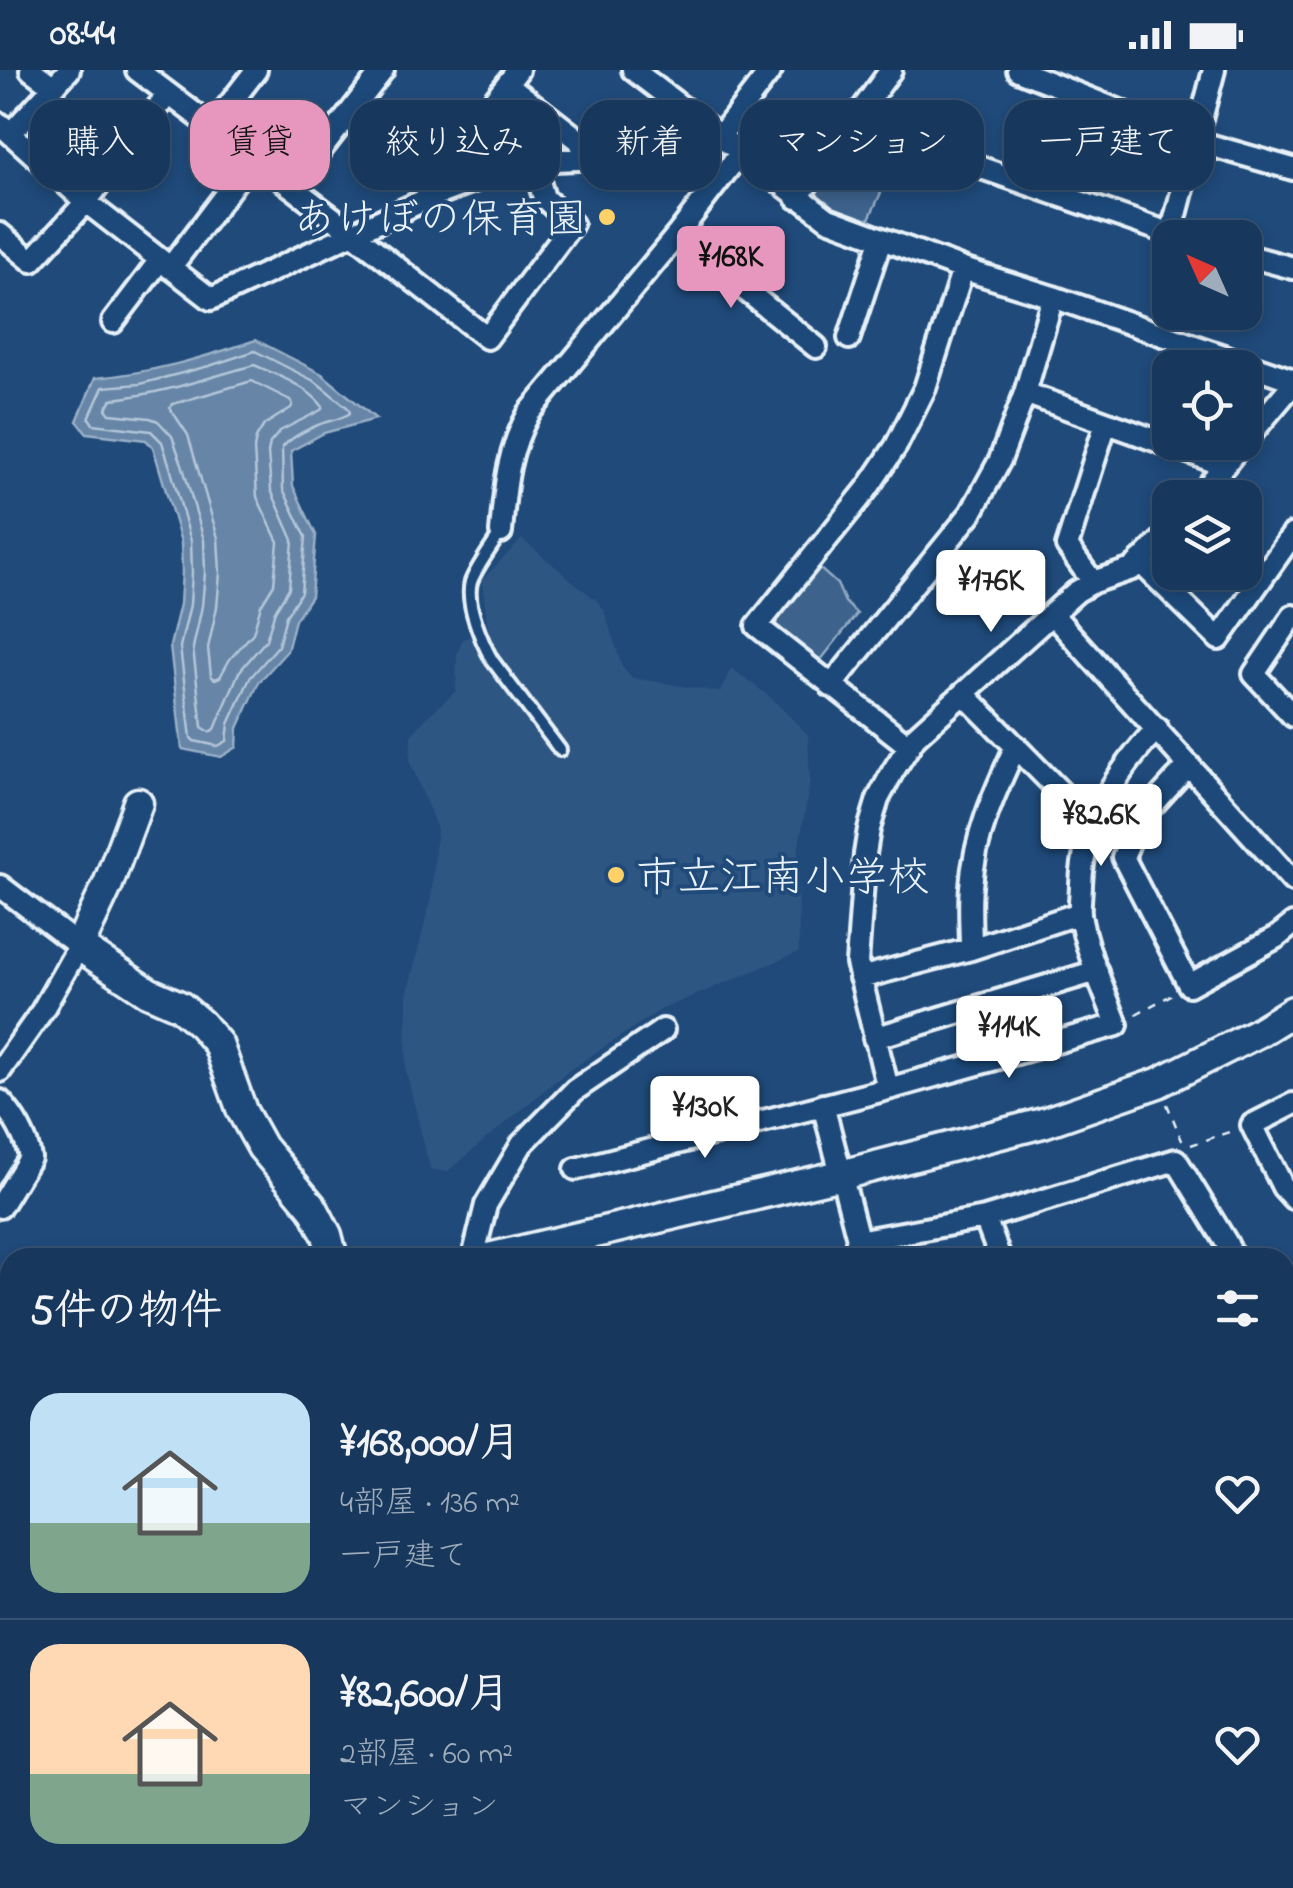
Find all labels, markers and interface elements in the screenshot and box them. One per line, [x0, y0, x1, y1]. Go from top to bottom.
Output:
text: 08:44 [50, 7, 115, 63]
chip: 購入 [30, 100, 170, 190]
chip: 賃貸 [190, 100, 330, 190]
chip: 絞り込み [350, 100, 560, 190]
chip: 新着 [580, 100, 720, 190]
chip: マンション [740, 100, 984, 190]
chip: 一戸建て [1004, 100, 1214, 190]
place label: あけぼの保育園 [293, 191, 587, 252]
marker: あけぼの保育園 [596, 206, 618, 228]
north arrow [1152, 220, 1262, 330]
map controls [1152, 220, 1262, 590]
pin: ¥168K [661, 226, 801, 311]
text: ¥168K [699, 235, 763, 282]
button: locate [1152, 350, 1262, 460]
button: layers [1152, 480, 1262, 590]
pin: ¥176K [921, 550, 1061, 635]
text: ¥176K [958, 559, 1024, 606]
pin: ¥82.6K [1020, 784, 1182, 869]
text: ¥82.6K [1063, 793, 1139, 840]
place label: 市立江南小学校 [636, 849, 930, 910]
marker: 市立江南小学校 [605, 864, 627, 886]
pin: ¥114K [939, 996, 1079, 1081]
text: ¥114K [978, 1005, 1040, 1052]
pin: ¥130K [635, 1076, 775, 1161]
text: ¥130K [672, 1085, 738, 1132]
icon: filters [1210, 1281, 1265, 1336]
text: 5件の物件 [30, 1282, 222, 1343]
text: ¥168,000/月 [340, 1414, 521, 1475]
icon: home [110, 1433, 230, 1553]
icon: heart [1210, 1466, 1265, 1521]
text: 4部屋 · 136 m² [340, 1481, 520, 1528]
text: 一戸建て [340, 1534, 468, 1581]
text: ¥82,600/月 [340, 1665, 510, 1726]
icon: home [110, 1684, 230, 1804]
icon: heart [1210, 1717, 1265, 1772]
text: 2部屋 · 60 m² [340, 1732, 513, 1779]
text: マンション [340, 1785, 499, 1832]

